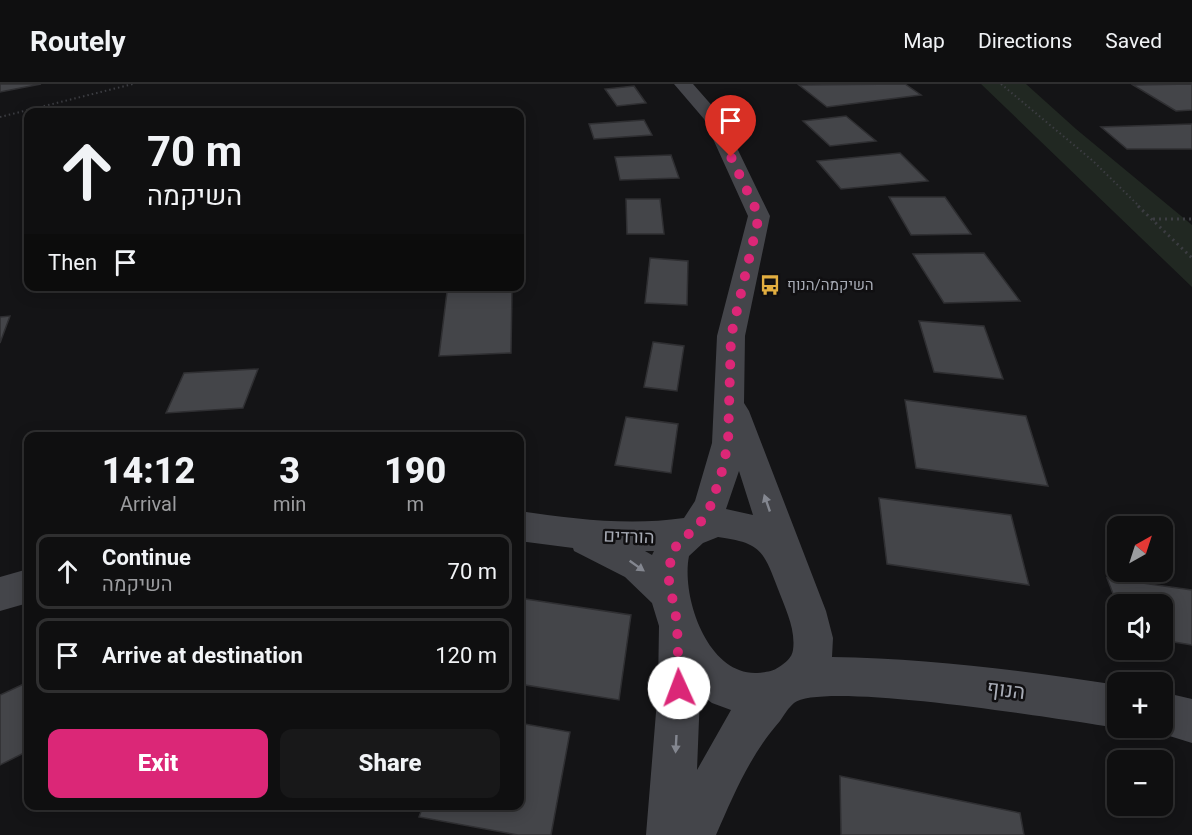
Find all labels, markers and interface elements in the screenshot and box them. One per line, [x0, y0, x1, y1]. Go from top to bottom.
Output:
text: Routely [30, 25, 126, 58]
text: Map [903, 29, 945, 53]
text: Directions [978, 29, 1072, 53]
text: Saved [1105, 29, 1162, 53]
pin [705, 95, 756, 157]
icon: arrive [714, 104, 747, 137]
text: 70 m [147, 127, 242, 176]
icon: ahead [48, 132, 126, 210]
text: השיקמה [147, 180, 242, 212]
icon: arrive [109, 246, 142, 279]
text: Then [48, 250, 97, 275]
bus stop icon: השיקמה/הנוף [758, 273, 782, 297]
place label: השיקמה/הנוף [787, 276, 874, 294]
text: 14:12 [102, 450, 195, 492]
text: 3 [279, 450, 300, 492]
text: 190 [384, 450, 446, 492]
text: Arrival [120, 492, 177, 516]
text: min [273, 492, 306, 516]
text: m [406, 492, 424, 516]
one-way arrow [761, 494, 771, 512]
north arrow [1107, 516, 1173, 582]
map controls [1107, 516, 1173, 816]
street label: הורדים [603, 525, 655, 547]
text: Continue [102, 545, 191, 570]
icon: ahead [51, 555, 84, 588]
text: 70 m [448, 559, 497, 584]
one-way arrow [628, 560, 644, 572]
text: השיקמה [102, 572, 173, 596]
button: sound [1107, 594, 1173, 660]
icon: arrive [51, 639, 84, 672]
text: Arrive at destination [102, 643, 303, 668]
text: 120 m [435, 643, 497, 668]
position arrow [647, 656, 711, 720]
button: + [1107, 672, 1173, 738]
street label: הנוף [985, 676, 1027, 704]
button: Exit [48, 729, 268, 798]
button: Share [280, 729, 500, 798]
one-way arrow [671, 734, 680, 753]
button: − [1107, 750, 1173, 816]

